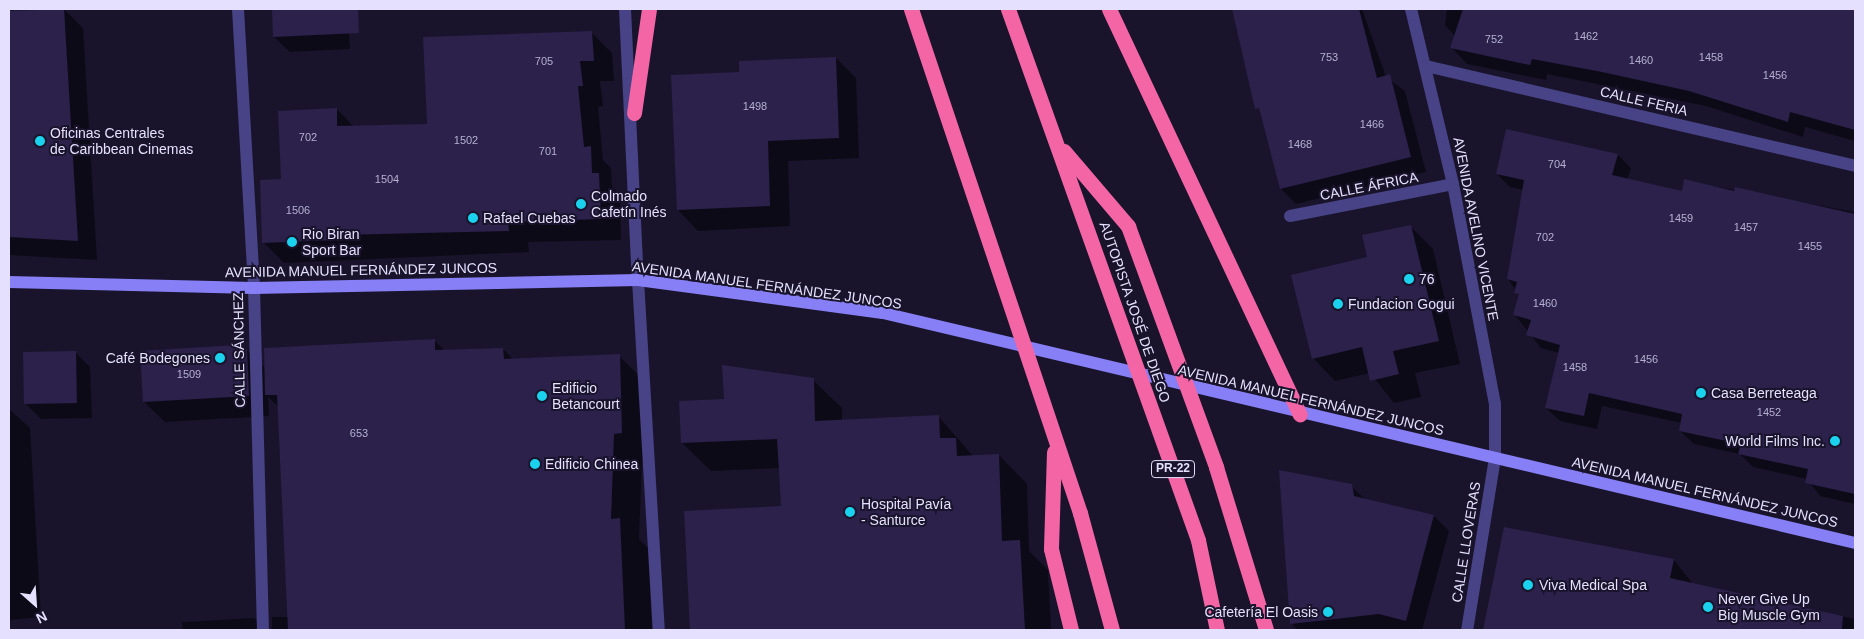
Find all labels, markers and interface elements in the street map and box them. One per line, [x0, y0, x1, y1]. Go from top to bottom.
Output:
house number: 1462 [1574, 29, 1598, 43]
house number: 752 [1485, 32, 1503, 46]
house number: 753 [1320, 50, 1338, 64]
house number: 1458 [1699, 50, 1723, 64]
house number: 1460 [1629, 53, 1653, 67]
house number: 705 [535, 54, 553, 68]
house number: 1456 [1763, 68, 1787, 82]
street label: CALLE FERIA [1599, 83, 1689, 119]
house number: 1498 [743, 99, 767, 113]
house number: 1466 [1360, 117, 1384, 131]
place label: Oficinas Centrales de Caribbean Cinemas [50, 125, 193, 158]
house number: 702 [299, 130, 317, 144]
house number: 1502 [454, 133, 478, 147]
marker: Oficinas Centrales de Caribbean Cinemas [34, 135, 46, 147]
street label: AVENIDA AVELINO VICENTE [1450, 135, 1502, 323]
house number: 1468 [1288, 137, 1312, 151]
house number: 701 [539, 144, 557, 158]
house number: 704 [1548, 157, 1566, 171]
street label: CALLE ÁFRICA [1319, 168, 1419, 204]
house number: 1504 [375, 172, 399, 186]
place label: Colmado Cafetín Inés [591, 188, 666, 220]
marker: Colmado Cafetín Inés [575, 198, 587, 210]
house number: 1506 [286, 203, 310, 217]
place label: Rafael Cuebas [483, 210, 576, 226]
house number: 1459 [1669, 211, 1693, 225]
marker: Rafael Cuebas [467, 212, 479, 224]
street label: AUTOPISTA JOSÉ DE DIEGO [1096, 219, 1174, 405]
house number: 1457 [1734, 220, 1758, 234]
place label: Rio Biran Sport Bar [302, 226, 361, 258]
house number: 702 [1536, 230, 1554, 244]
marker: Rio Biran Sport Bar [286, 236, 298, 248]
house number: 1455 [1798, 239, 1822, 253]
street label: AVENIDA MANUEL FERNÁNDEZ JUNCOS [630, 258, 904, 312]
street label: AVENIDA MANUEL FERNÁNDEZ JUNCOS [224, 259, 498, 281]
place label: 76 [1419, 271, 1435, 287]
marker: 76 [1403, 273, 1415, 285]
street label: CALLE SÁNCHEZ [230, 292, 248, 408]
place label: Fundacion Gogui [1348, 296, 1455, 312]
house number: 1460 [1533, 296, 1557, 310]
marker: Fundacion Gogui [1332, 298, 1344, 310]
place label: Café Bodegones [106, 350, 210, 366]
marker: Café Bodegones [214, 352, 226, 364]
house number: 1456 [1634, 352, 1658, 366]
house number: 1458 [1563, 360, 1587, 374]
street label: AVENIDA MANUEL FERNÁNDEZ JUNCOS [1176, 361, 1446, 439]
house number: 1509 [177, 367, 201, 381]
place label: Edificio Betancourt [552, 380, 620, 412]
place label: Casa Berreteaga [1711, 385, 1817, 401]
marker: Casa Berreteaga [1695, 387, 1707, 399]
marker: Edificio Betancourt [536, 390, 548, 402]
house number: 1452 [1757, 405, 1781, 419]
house number: 653 [350, 426, 368, 440]
place label: World Films Inc. [1725, 433, 1825, 449]
marker: World Films Inc. [1829, 435, 1841, 447]
street label: AVENIDA MANUEL FERNÁNDEZ JUNCOS [1570, 453, 1840, 531]
place label: Edificio Chinea [545, 456, 638, 472]
marker: Edificio Chinea [529, 458, 541, 470]
road number: PR-22 [1150, 459, 1196, 478]
street label: CALLE LLOVERAS [1448, 480, 1484, 604]
place label: Hospital Pavía - Santurce [861, 496, 951, 528]
marker: Hospital Pavía - Santurce [843, 505, 857, 519]
place label: Viva Medical Spa [1539, 577, 1647, 593]
marker: Viva Medical Spa [1521, 578, 1535, 592]
north arrow [10, 579, 60, 629]
place label: Never Give Up Big Muscle Gym [1718, 591, 1820, 624]
marker: Never Give Up Big Muscle Gym [1702, 601, 1714, 613]
place label: Cafetería El Oasis [1204, 604, 1318, 620]
marker: Cafetería El Oasis [1322, 606, 1334, 618]
text: N [34, 608, 50, 627]

